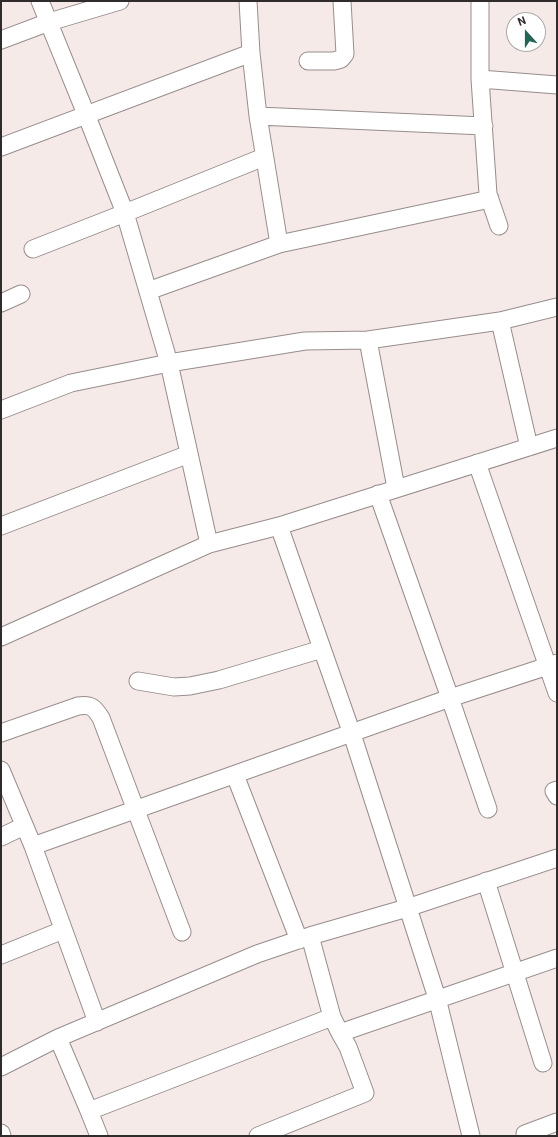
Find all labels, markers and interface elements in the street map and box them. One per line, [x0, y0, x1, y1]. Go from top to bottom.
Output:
north arrow [506, 12, 546, 52]
text: N [516, 14, 528, 29]

